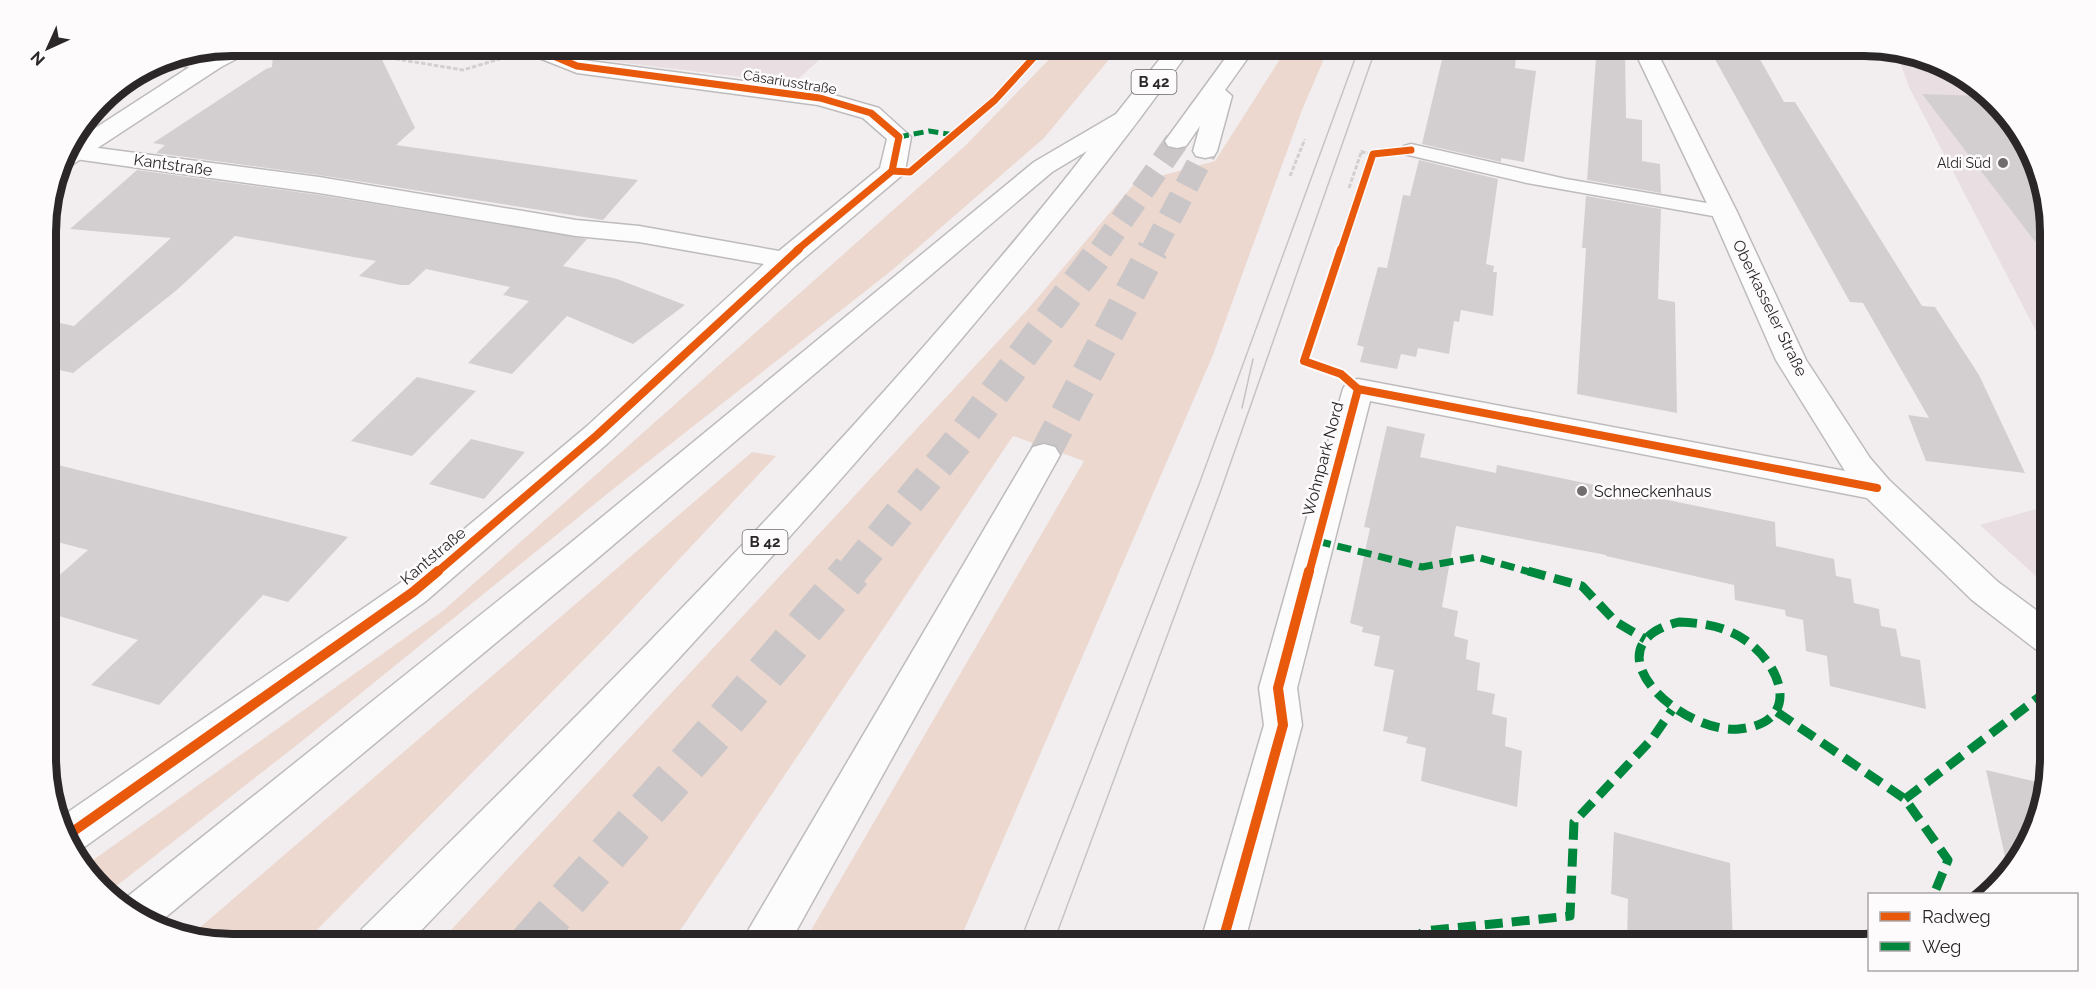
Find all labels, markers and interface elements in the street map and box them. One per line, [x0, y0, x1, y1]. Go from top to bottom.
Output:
north arrow [18, 18, 78, 78]
text: N [27, 47, 49, 69]
street label: Cäsariusstraße [742, 67, 838, 97]
road number: B 42 [1132, 70, 1176, 94]
street label: Kantstraße [132, 150, 214, 180]
place label: Aldi Süd [1937, 155, 1991, 171]
marker: Aldi Süd [1996, 156, 2010, 170]
street label: Oberkasseler Straße [1729, 237, 1811, 379]
street label: Wohnpark Nord [1299, 400, 1347, 518]
place label: Schneckenhaus [1594, 482, 1712, 501]
marker: Schneckenhaus [1575, 484, 1589, 498]
street label: Kantstraße [397, 523, 469, 589]
road number: B 42 [742, 530, 788, 554]
legend [1868, 893, 2078, 971]
text: Radweg [1922, 906, 1991, 927]
text: Weg [1922, 936, 1961, 957]

